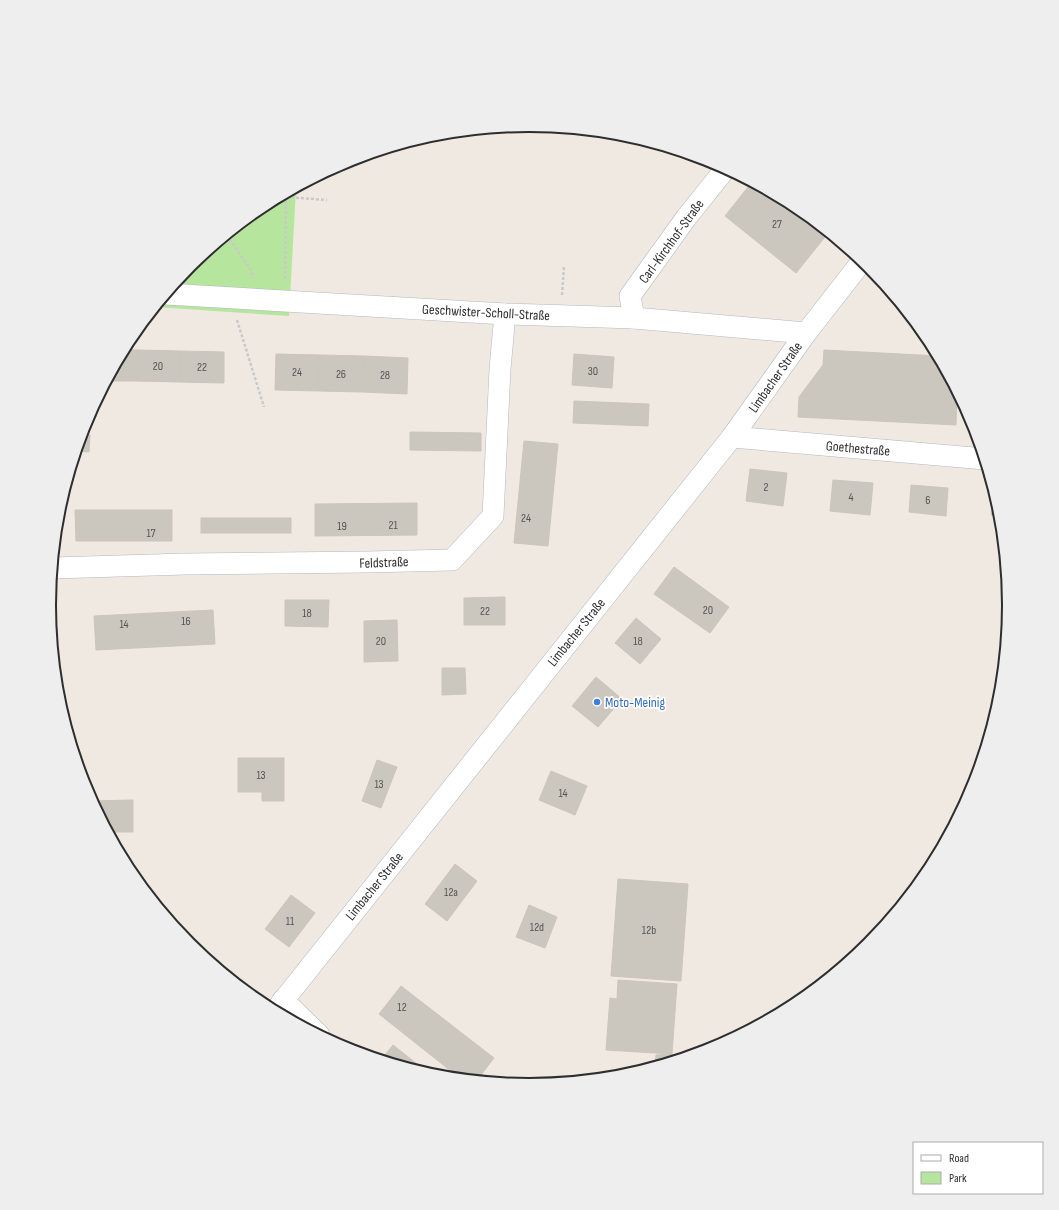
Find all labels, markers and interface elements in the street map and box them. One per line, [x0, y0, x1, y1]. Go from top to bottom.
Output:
street label: Carl-Kirchhof-Straße [635, 196, 708, 287]
house number: 27 [772, 217, 782, 232]
street label: Geschwister-Scholl-Straße [422, 301, 550, 324]
street label: Limbacher Straße [745, 339, 806, 416]
house number: 20 [153, 359, 163, 374]
house number: 22 [197, 360, 207, 375]
house number: 30 [588, 364, 598, 379]
house number: 24 [292, 365, 302, 380]
house number: 26 [336, 367, 346, 382]
house number: 28 [380, 368, 390, 383]
street label: Goethestraße [825, 437, 891, 460]
house number: 2 [764, 480, 769, 495]
house number: 4 [848, 490, 854, 505]
house number: 6 [925, 493, 931, 508]
house number: 24 [521, 511, 531, 526]
house number: 21 [388, 518, 398, 533]
house number: 19 [337, 519, 347, 534]
house number: 17 [147, 526, 156, 541]
street label: Feldstraße [359, 553, 409, 572]
street label: Limbacher Straße [544, 595, 609, 670]
house number: 20 [703, 603, 713, 618]
house number: 22 [480, 604, 490, 619]
house number: 18 [302, 606, 312, 621]
house number: 16 [181, 614, 191, 629]
house number: 14 [119, 617, 129, 632]
house number: 20 [376, 634, 386, 649]
house number: 18 [633, 634, 643, 649]
place label: Moto-Meinig [605, 694, 665, 711]
marker: Moto-Meinig [592, 697, 602, 707]
house number: 13 [256, 768, 266, 783]
house number: 13 [374, 777, 384, 792]
house number: 14 [558, 786, 568, 801]
street label: Limbacher Straße [342, 849, 407, 924]
house number: 12a [444, 885, 458, 900]
house number: 11 [286, 914, 295, 929]
house number: 12d [530, 920, 544, 935]
house number: 12b [642, 923, 656, 938]
house number: 12 [397, 1000, 407, 1015]
legend [913, 1142, 1043, 1194]
text: Road [949, 1151, 969, 1166]
text: Park [949, 1171, 967, 1186]

